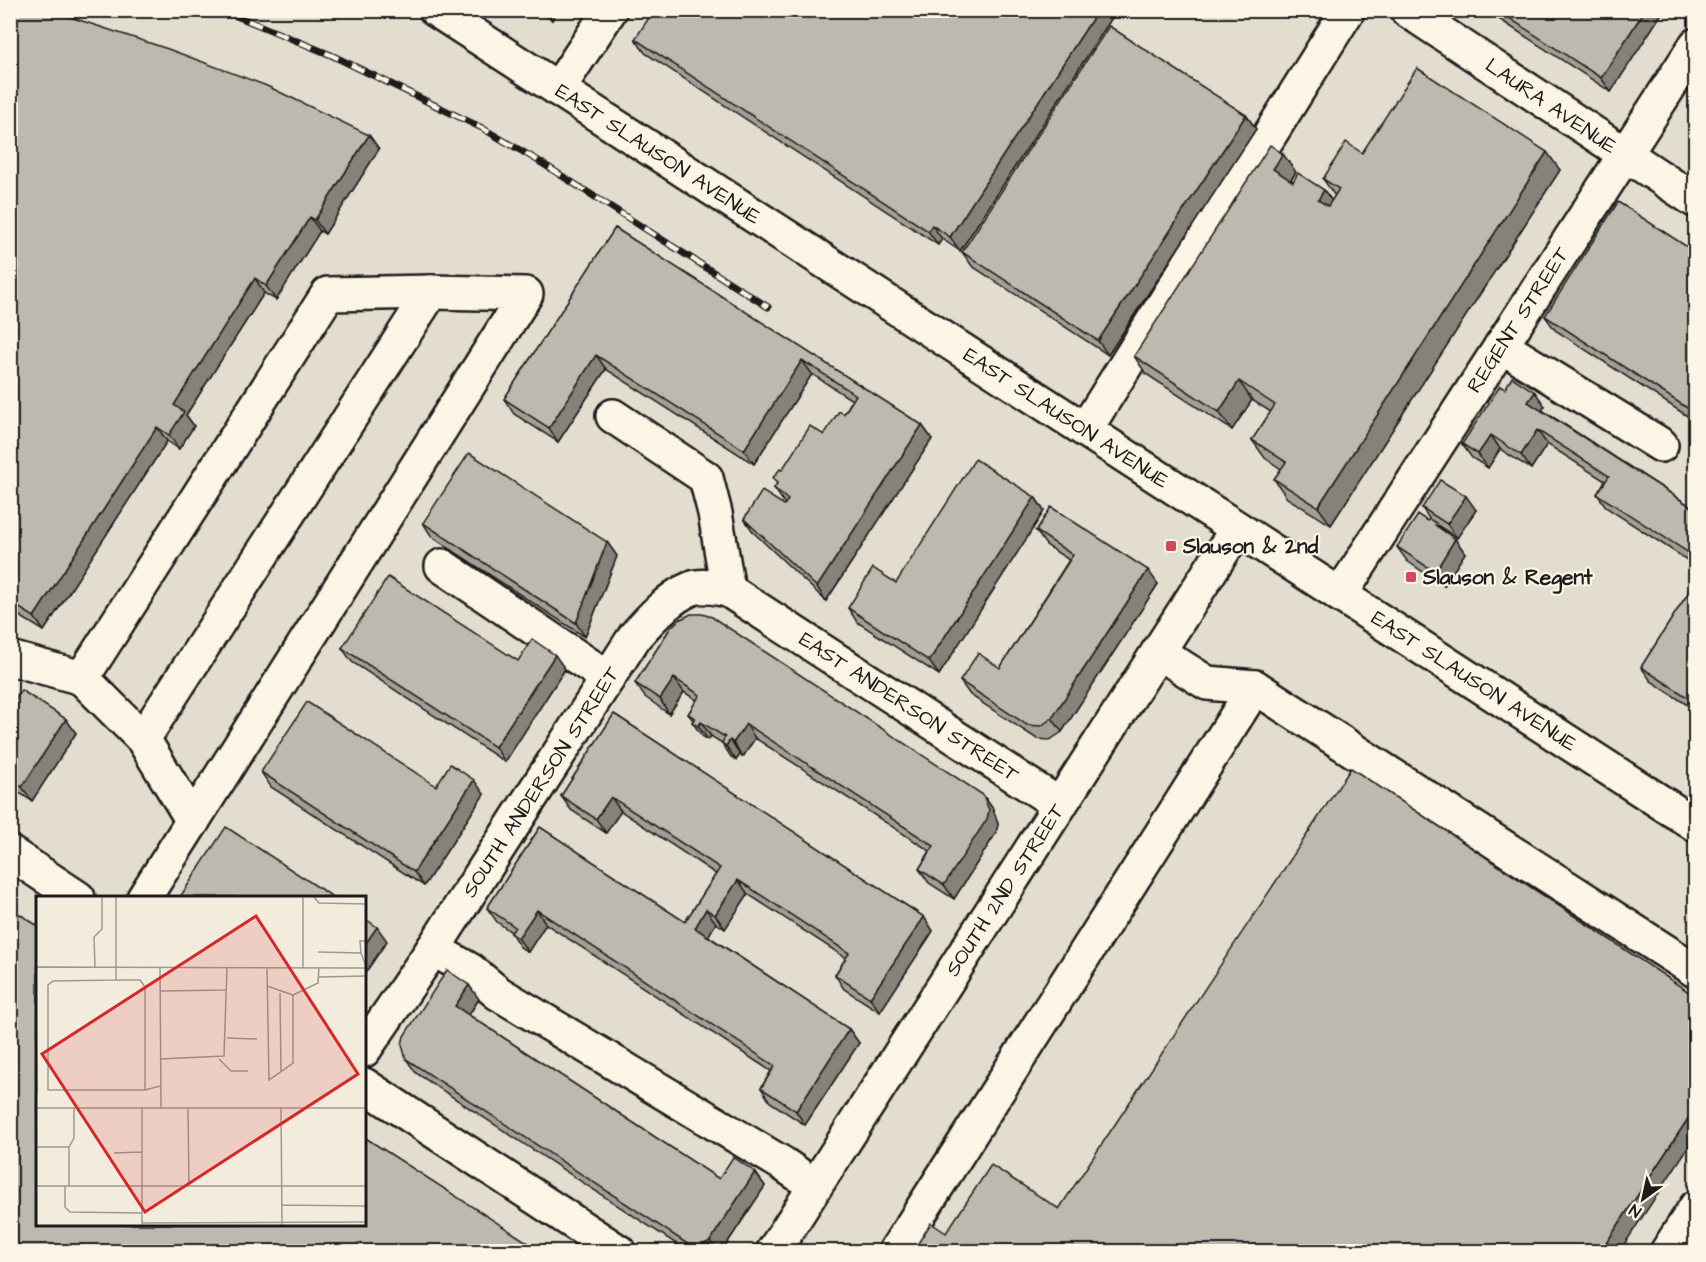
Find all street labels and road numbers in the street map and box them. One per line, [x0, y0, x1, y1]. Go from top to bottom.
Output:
street label: LAURA AVENUE [1479, 51, 1623, 161]
street label: EAST SLAUSON AVENUE [550, 77, 767, 232]
street label: REGENT STREET [1460, 241, 1577, 399]
street label: EAST SLAUSON AVENUE [958, 341, 1175, 496]
street label: EAST SLAUSON AVENUE [1366, 604, 1583, 759]
street label: EAST ANDERSON STREET [793, 625, 1025, 790]
street label: SOUTH ANDERSON STREET [455, 660, 627, 903]
street label: SOUTH 2ND STREET [938, 797, 1072, 982]

